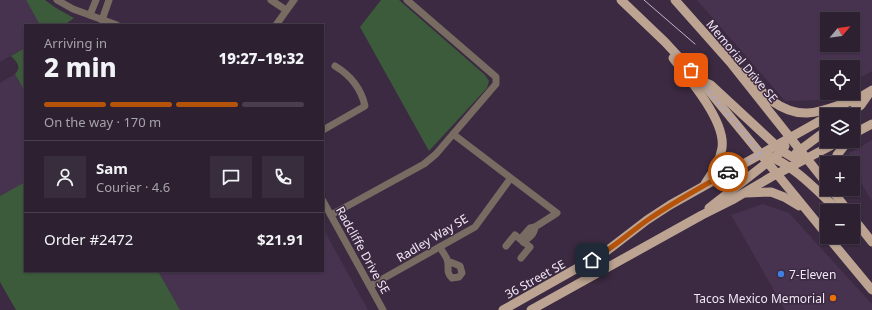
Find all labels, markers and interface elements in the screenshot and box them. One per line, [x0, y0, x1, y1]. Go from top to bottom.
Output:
north arrow [820, 12, 860, 52]
map controls [820, 12, 860, 244]
street label: Memorial Drive SE [702, 16, 782, 106]
text: Arriving in [44, 34, 107, 52]
text: 19:27–19:32 [219, 48, 304, 68]
text: 2 min [44, 49, 117, 85]
pin [674, 53, 708, 87]
icon: bag [680, 59, 702, 81]
button: locate [820, 60, 860, 100]
button: layers [820, 108, 860, 148]
text: On the way · 170 m [44, 113, 161, 131]
courier [708, 152, 748, 192]
button: person [44, 156, 86, 198]
button: chat [210, 156, 252, 198]
button: phone [262, 156, 304, 198]
button: + [820, 156, 860, 196]
text: Sam [96, 158, 128, 178]
icon: car [717, 161, 739, 183]
text: Courier · 4.6 [96, 178, 170, 196]
street label: Radcliffe Drive SE [332, 203, 394, 297]
button: − [820, 204, 860, 244]
street label: Radley Way SE [393, 210, 471, 266]
text: Order #2472 [44, 229, 133, 249]
text: $21.91 [257, 229, 304, 249]
pin [575, 243, 609, 277]
icon: home [581, 249, 603, 271]
street label: 36 Street SE [502, 255, 568, 303]
place label: 7-Eleven [789, 266, 836, 283]
marker: 7-Eleven [776, 269, 786, 279]
place label: Tacos Mexico Memorial [694, 290, 825, 307]
marker: Tacos Mexico Memorial [828, 293, 838, 303]

